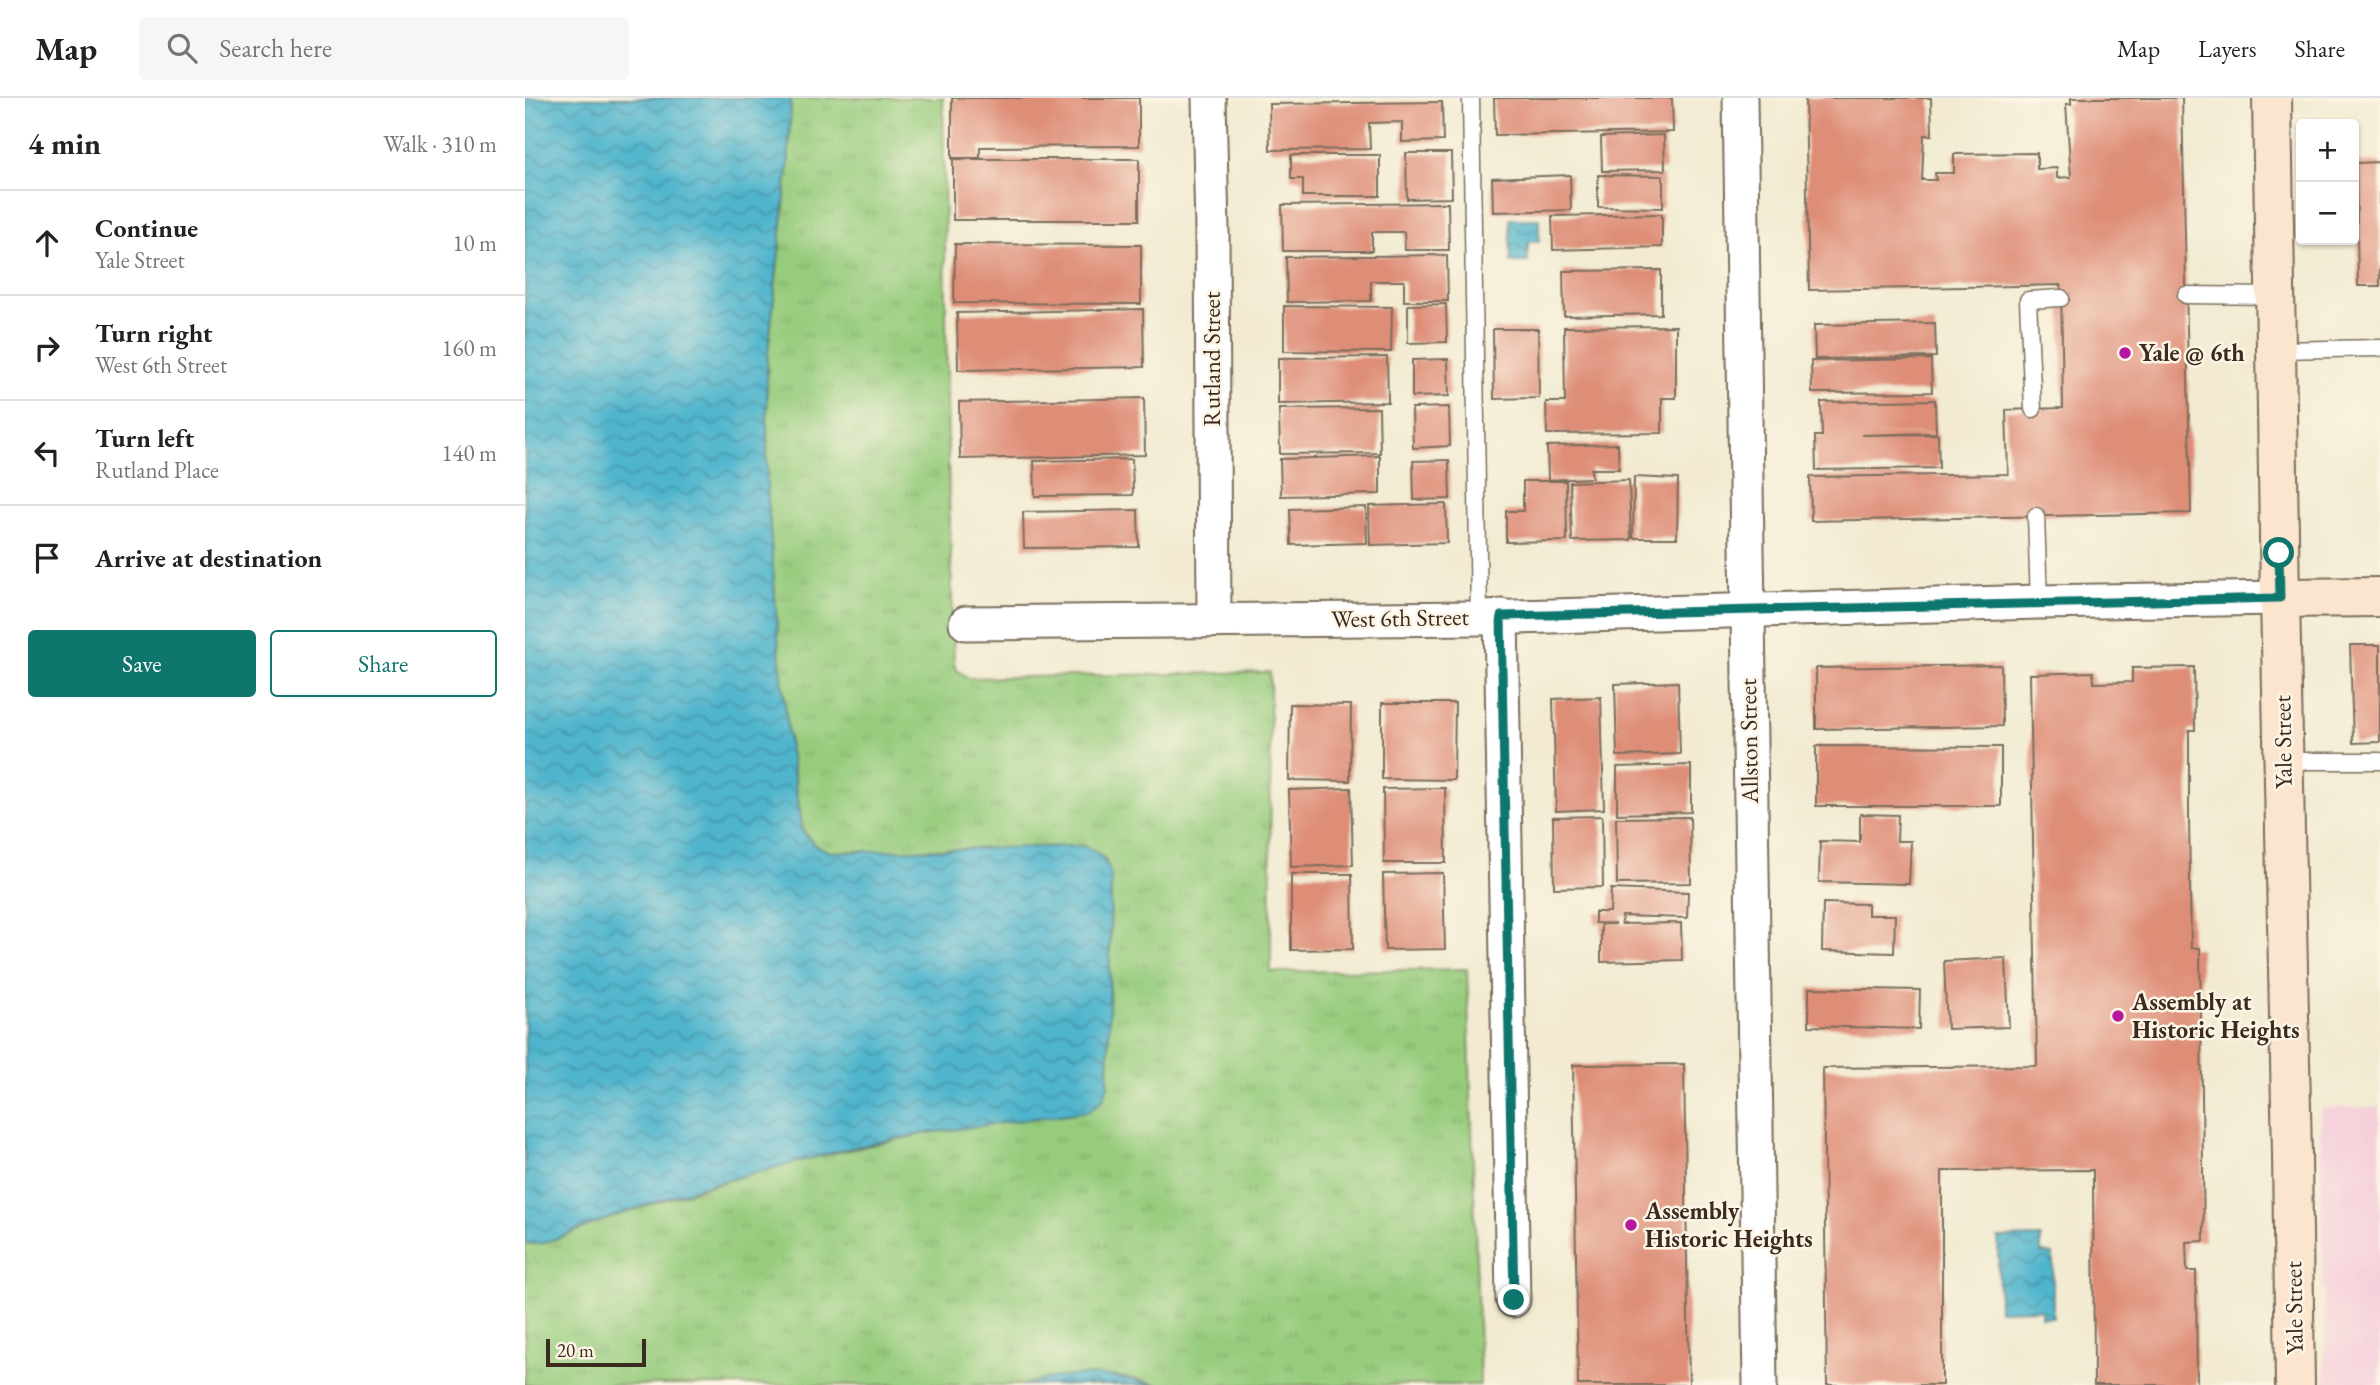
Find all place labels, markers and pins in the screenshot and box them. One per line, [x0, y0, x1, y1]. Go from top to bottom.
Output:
place label: Yale @ 6th [2139, 337, 2245, 368]
marker: Yale @ 6th [2117, 345, 2133, 361]
place label: Assembly at Historic Heights [2131, 986, 2300, 1046]
marker: Assembly at Historic Heights [2110, 1008, 2126, 1024]
place label: Assembly Historic Heights [1644, 1195, 1813, 1255]
marker: Assembly Historic Heights [1623, 1217, 1639, 1233]

